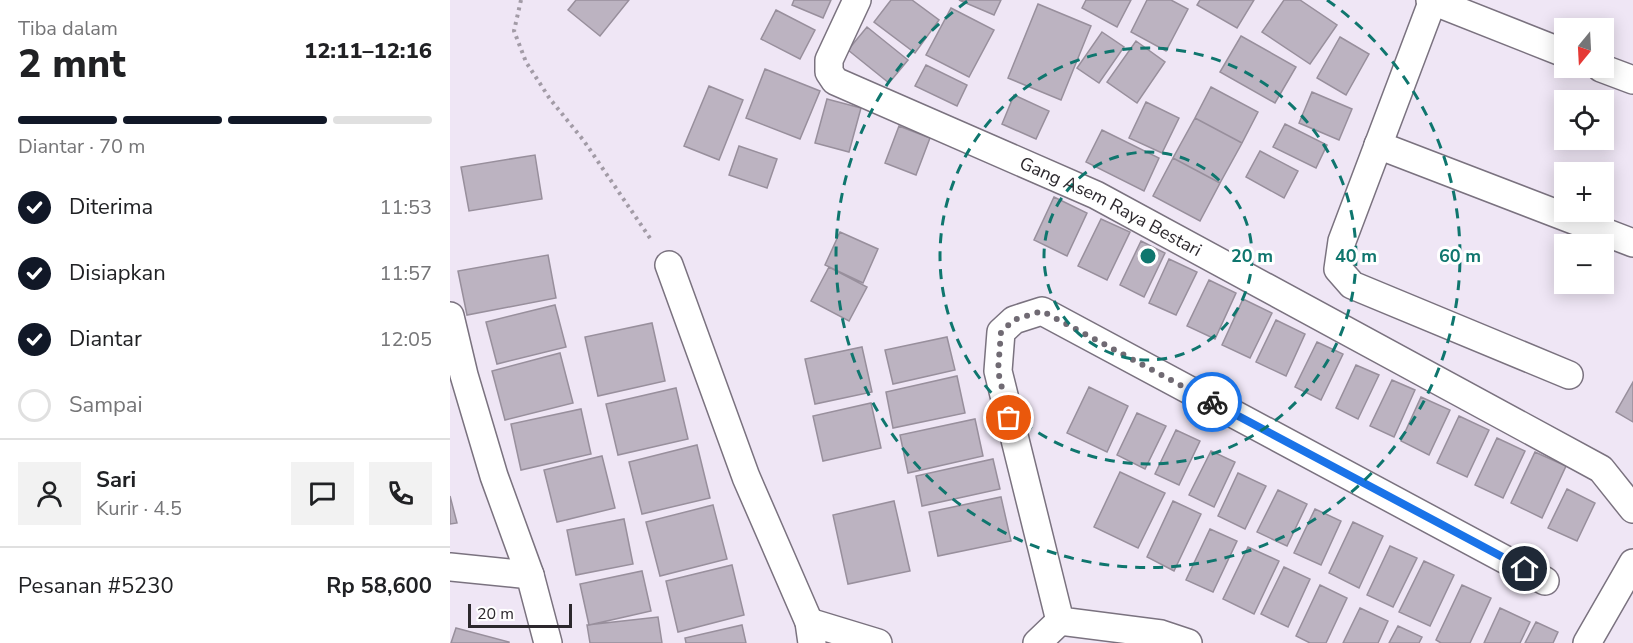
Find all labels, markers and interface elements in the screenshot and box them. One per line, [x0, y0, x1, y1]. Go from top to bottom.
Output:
text: Tiba dalam [18, 15, 118, 42]
north arrow [1554, 18, 1614, 78]
map controls [1554, 18, 1614, 294]
text: 12:11–12:16 [304, 36, 432, 66]
text: 2 mnt [18, 38, 126, 91]
button: locate [1554, 90, 1614, 150]
text: Diantar · 70 m [18, 133, 145, 160]
street label: Gang Asem Raya Bestari [1016, 151, 1206, 262]
button: + [1554, 162, 1614, 222]
icon: check [18, 191, 51, 224]
text: Diterima [69, 192, 153, 222]
text: 11:53 [379, 194, 432, 221]
button: − [1554, 234, 1614, 294]
text: 20 m [1231, 244, 1273, 268]
text: 40 m [1335, 244, 1377, 268]
text: 60 m [1439, 244, 1481, 268]
centre of rings [1138, 246, 1158, 266]
icon: check [18, 257, 51, 290]
text: Disiapkan [69, 258, 166, 288]
text: 11:57 [379, 260, 432, 287]
icon: check [18, 323, 51, 356]
text: Diantar [69, 324, 142, 354]
text: 12:05 [379, 326, 432, 353]
courier [1182, 372, 1242, 432]
icon: bike [1196, 386, 1229, 419]
text: Sampai [69, 390, 143, 420]
pin [983, 392, 1034, 443]
icon: bag [992, 401, 1025, 434]
button: person [18, 462, 81, 525]
button: chat [291, 462, 354, 525]
button: phone [369, 462, 432, 525]
text: Sari [96, 465, 136, 495]
text: Kurir · 4.5 [96, 495, 182, 522]
pin [1499, 543, 1550, 594]
icon: home [1508, 552, 1541, 585]
text: Pesanan #5230 [18, 571, 174, 601]
text: Rp 58,600 [326, 571, 432, 601]
scale bar [468, 601, 572, 628]
text: 20 m [477, 603, 514, 625]

